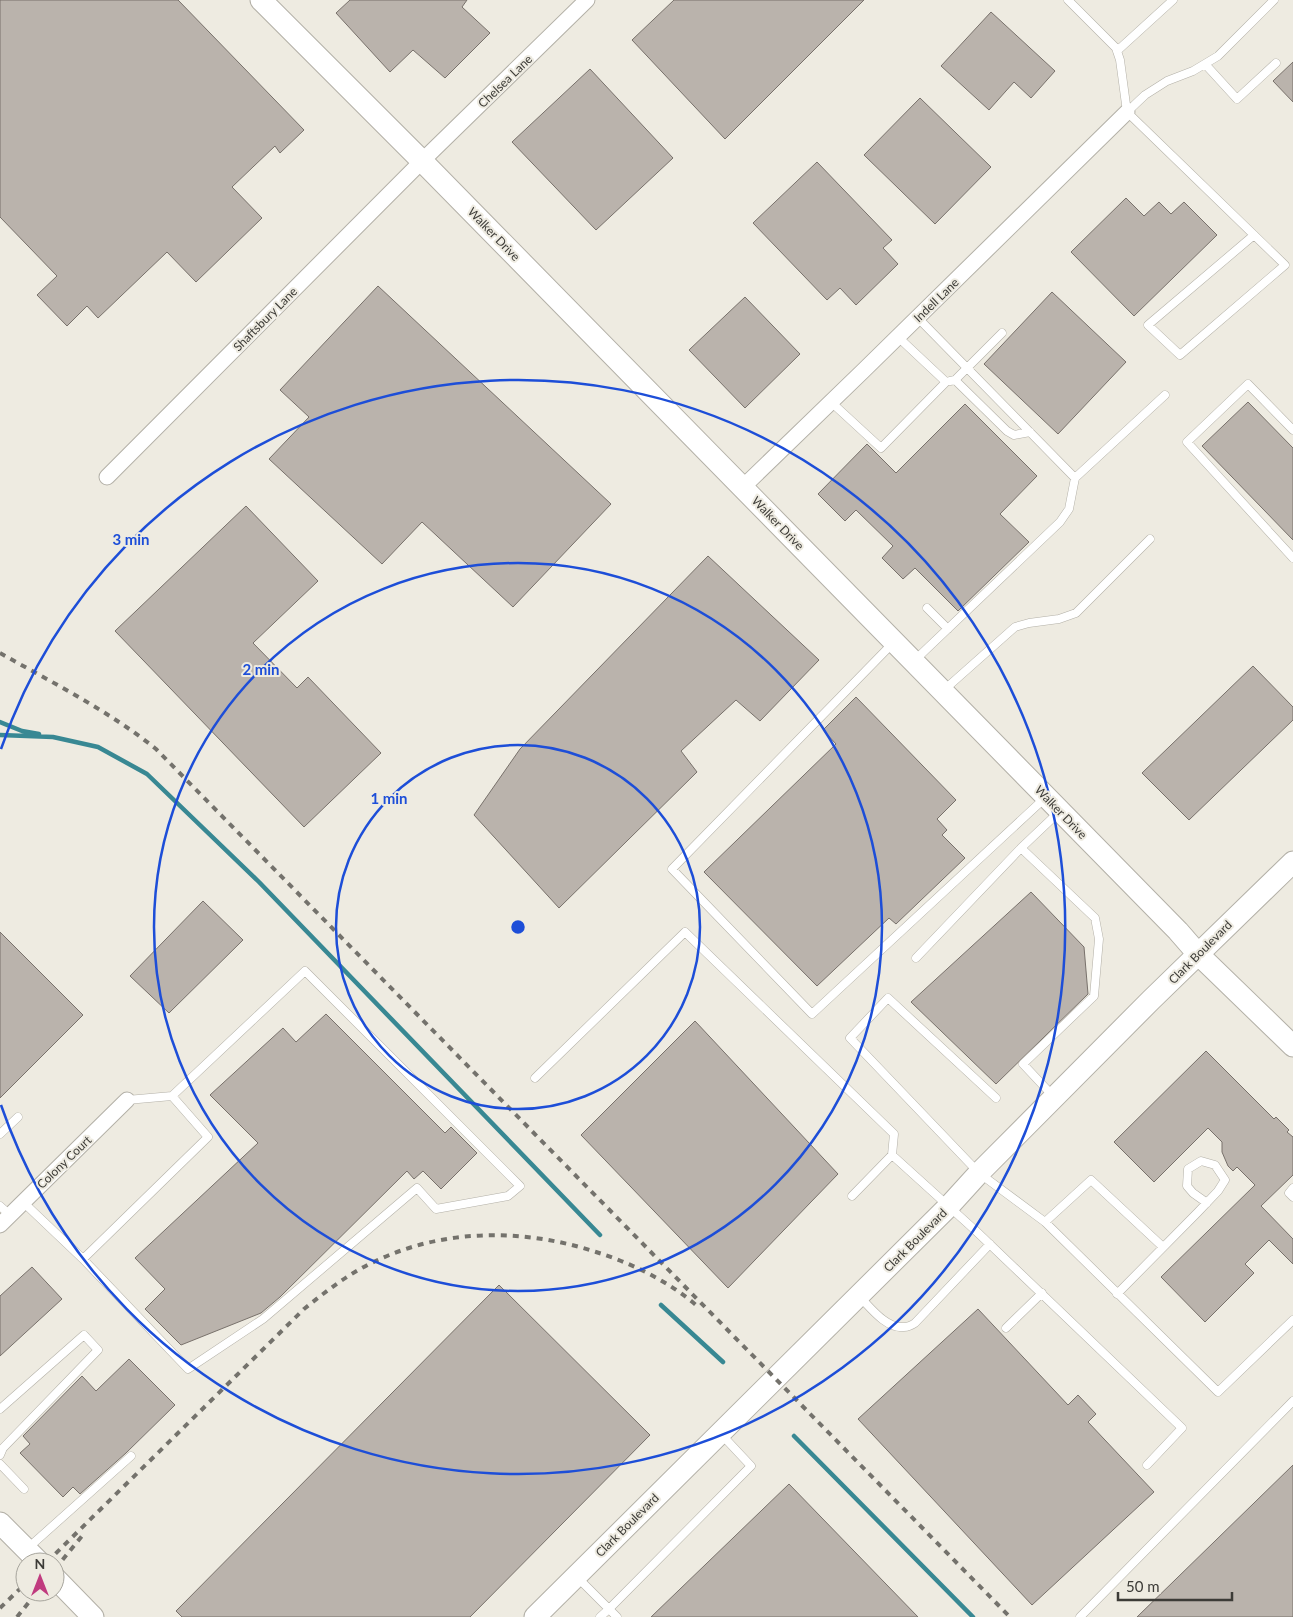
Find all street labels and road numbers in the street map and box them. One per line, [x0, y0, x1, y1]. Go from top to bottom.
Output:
street label: Chelsea Lane [475, 51, 535, 111]
street label: Walker Drive [465, 204, 523, 264]
street label: Indell Lane [910, 275, 962, 325]
street label: Shaftsbury Lane [230, 284, 300, 354]
street label: Walker Drive [749, 493, 807, 553]
street label: Walker Drive [1032, 782, 1090, 842]
street label: Clark Boulevard [1165, 917, 1235, 987]
street label: Colony Court [34, 1132, 95, 1192]
street label: Clark Boulevard [880, 1205, 950, 1275]
street label: Clark Boulevard [592, 1490, 662, 1560]

